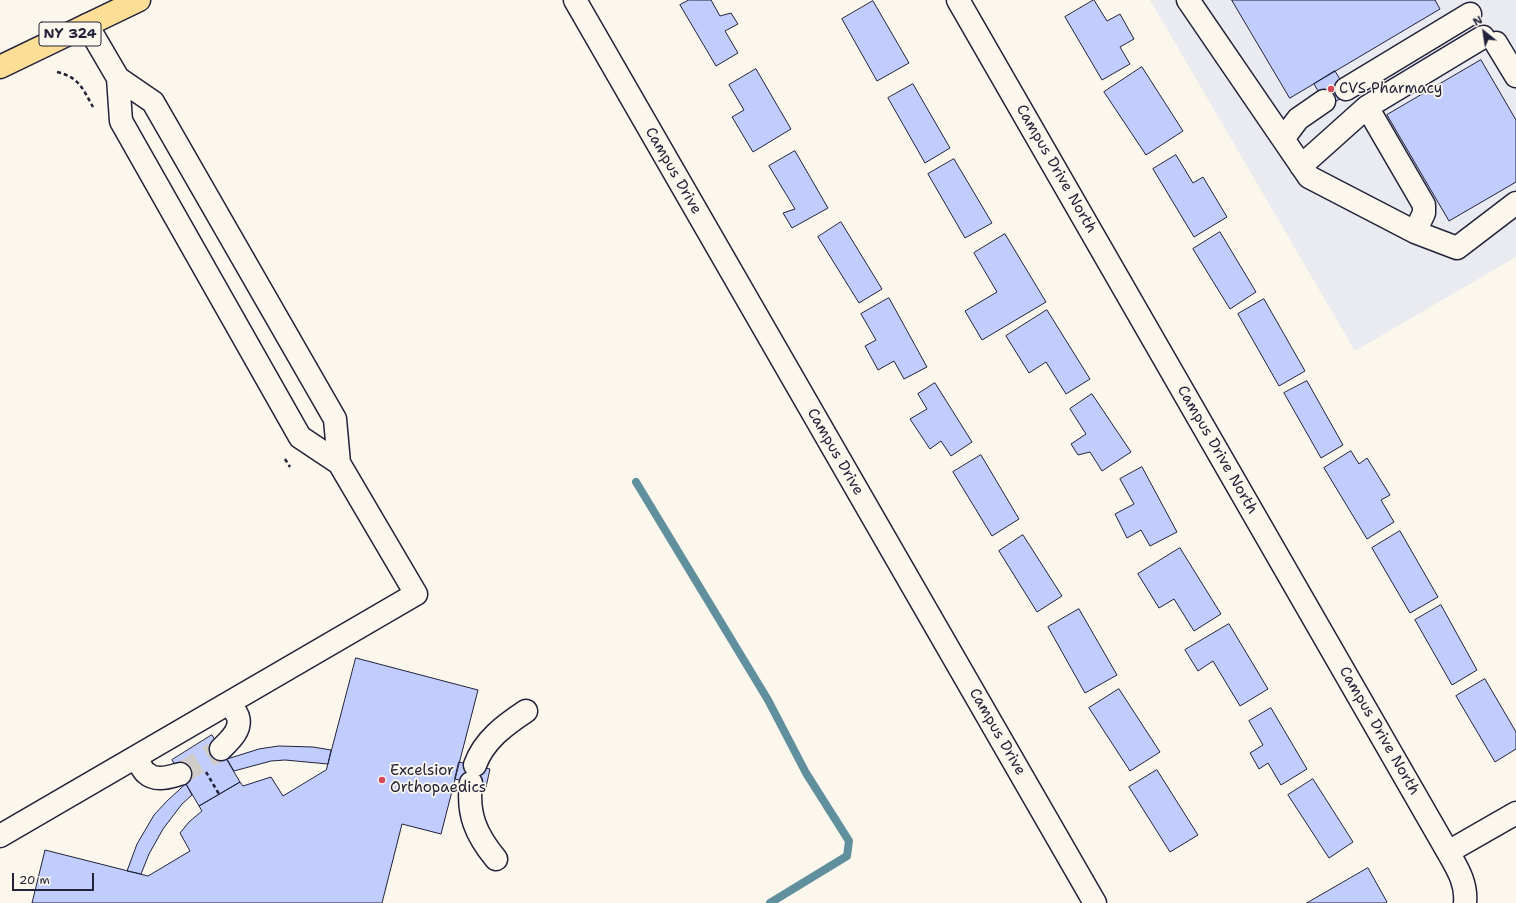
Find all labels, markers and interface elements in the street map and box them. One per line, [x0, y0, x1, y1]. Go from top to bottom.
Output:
north arrow [1464, 12, 1504, 52]
text: N [1470, 12, 1485, 30]
road number: NY 324 [39, 22, 101, 46]
place label: CVS Pharmacy [1339, 80, 1442, 98]
marker: CVS Pharmacy [1326, 84, 1336, 94]
street label: Campus Drive North [1012, 102, 1100, 236]
street label: Campus Drive [641, 124, 705, 218]
street label: Campus Drive North [1173, 383, 1261, 517]
street label: Campus Drive [803, 405, 867, 499]
street label: Campus Drive North [1335, 664, 1423, 798]
street label: Campus Drive [965, 685, 1029, 779]
place label: Excelsior Orthopaedics [390, 762, 486, 797]
marker: Excelsior Orthopaedics [377, 775, 387, 785]
scale bar [14, 865, 96, 891]
text: 20 m [19, 872, 50, 888]

